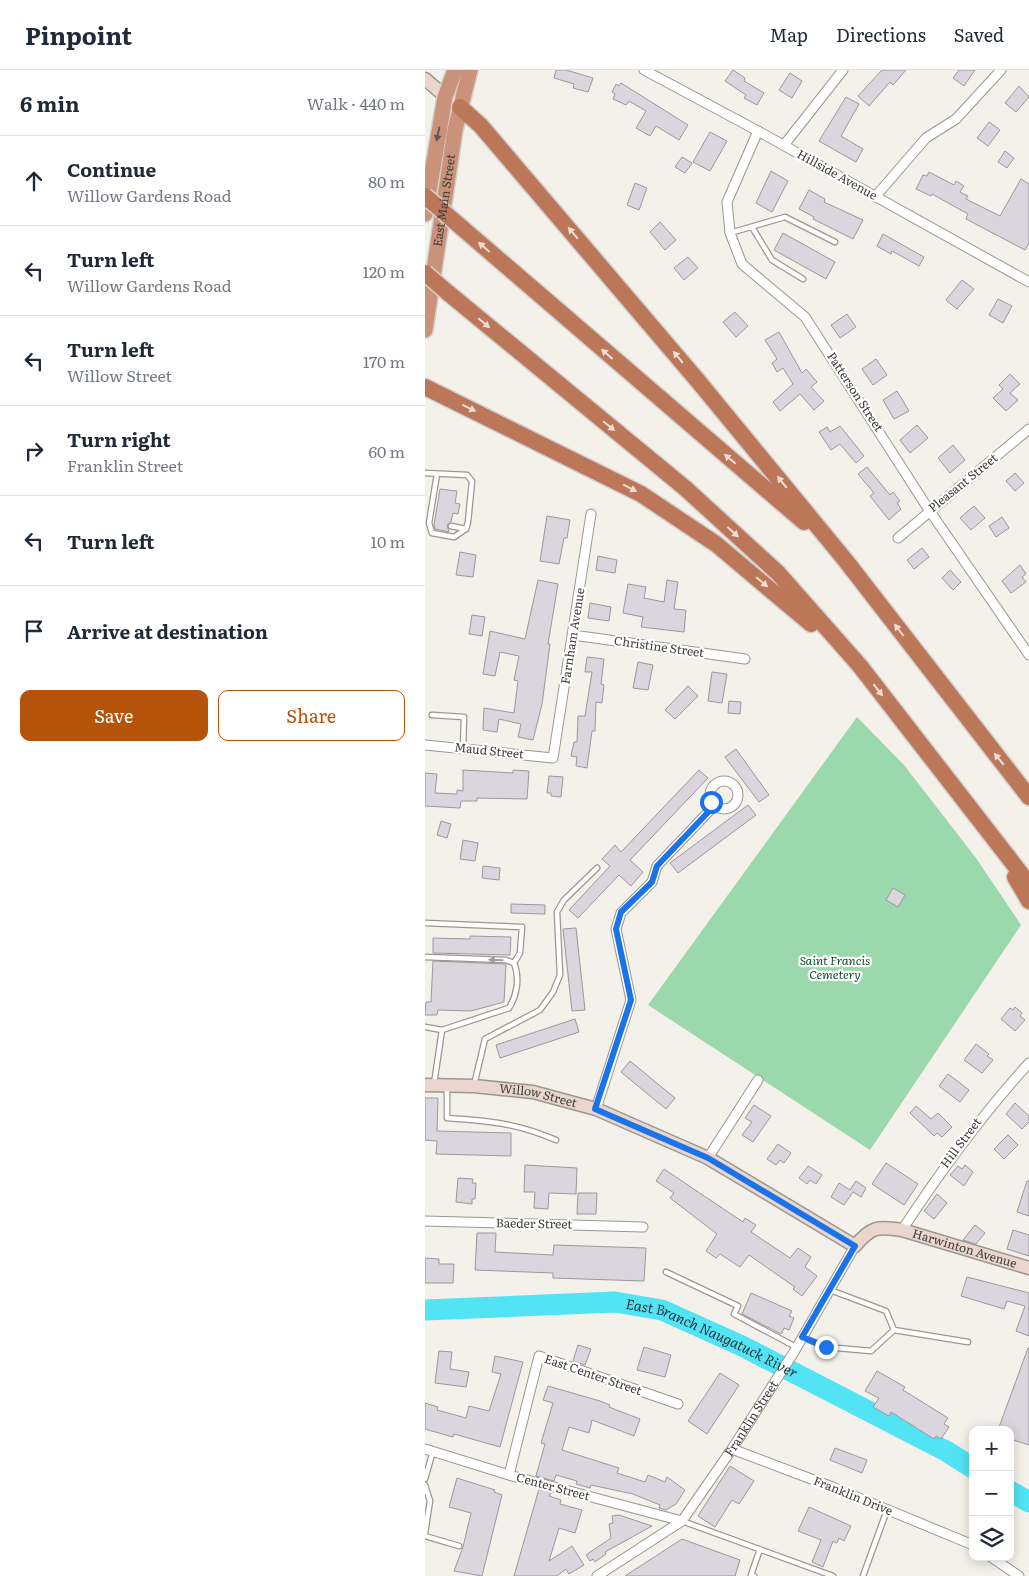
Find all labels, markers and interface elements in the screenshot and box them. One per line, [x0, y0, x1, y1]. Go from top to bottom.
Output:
text: Pinpoint [25, 17, 132, 52]
text: Map [770, 21, 808, 48]
text: Directions [836, 21, 926, 48]
text: Saved [954, 21, 1004, 48]
text: 6 min [20, 87, 80, 118]
text: Walk · 440 m [307, 91, 405, 115]
one-way arrow [433, 126, 441, 142]
street label: Hillside Avenue [794, 145, 881, 204]
street label: East Main Street [428, 153, 459, 248]
text: Continue [67, 155, 156, 183]
icon: ahead [20, 167, 48, 195]
text: 80 m [368, 169, 405, 193]
text: Willow Gardens Road [67, 183, 232, 207]
one-way arrow [567, 227, 578, 240]
one-way arrow [479, 241, 491, 253]
text: Turn left [67, 245, 154, 273]
icon: left [20, 257, 48, 285]
text: 120 m [362, 259, 405, 283]
text: Willow Gardens Road [67, 273, 232, 297]
one-way arrow [477, 317, 490, 328]
text: Turn left [67, 335, 154, 363]
icon: left [20, 347, 48, 375]
one-way arrow [601, 348, 613, 360]
street label: Patterson Street [823, 348, 888, 435]
text: 170 m [363, 349, 405, 373]
one-way arrow [673, 351, 684, 363]
text: Willow Street [67, 363, 172, 387]
one-way arrow [462, 405, 476, 413]
one-way arrow [603, 421, 616, 432]
text: Turn right [67, 425, 171, 453]
icon: right [20, 437, 48, 465]
text: 60 m [368, 439, 405, 463]
street label: Pleasant Street [924, 449, 1001, 516]
text: Franklin Street [67, 453, 183, 477]
one-way arrow [724, 454, 737, 465]
one-way arrow [776, 476, 787, 489]
one-way arrow [623, 485, 637, 493]
one-way arrow [726, 526, 738, 538]
icon: left [20, 527, 48, 555]
text: Turn left [67, 527, 154, 555]
text: 10 m [371, 529, 405, 553]
one-way arrow [756, 577, 769, 588]
street label: Farnham Avenue [556, 586, 589, 685]
icon: arrive [20, 617, 48, 645]
text: Arrive at destination [67, 617, 268, 645]
one-way arrow [894, 624, 905, 637]
street label: Christine Street [613, 631, 705, 661]
one-way arrow [873, 683, 884, 696]
button: Save [20, 690, 208, 741]
button: Share [218, 690, 405, 741]
street label: Maud Street [454, 737, 525, 763]
one-way arrow [993, 753, 1004, 766]
route start [700, 791, 723, 814]
park label: Saint Francis Cemetery [800, 951, 870, 983]
one-way arrow [488, 955, 504, 963]
street label: Willow Street [499, 1079, 579, 1112]
street label: Hill Street [935, 1113, 985, 1171]
street label: Baeder Street [496, 1213, 572, 1233]
street label: Harwinton Avenue [910, 1224, 1019, 1272]
water label: East Branch Naugatuck River [624, 1293, 802, 1382]
route end [815, 1336, 838, 1359]
street label: East Center Street [542, 1349, 645, 1399]
street label: Franklin Street [719, 1376, 782, 1460]
map controls [969, 1426, 1014, 1561]
button: + [969, 1426, 1014, 1471]
street label: Center Street [515, 1468, 592, 1505]
street label: Franklin Drive [811, 1471, 896, 1519]
button: − [969, 1471, 1014, 1516]
button: layers [969, 1516, 1014, 1561]

